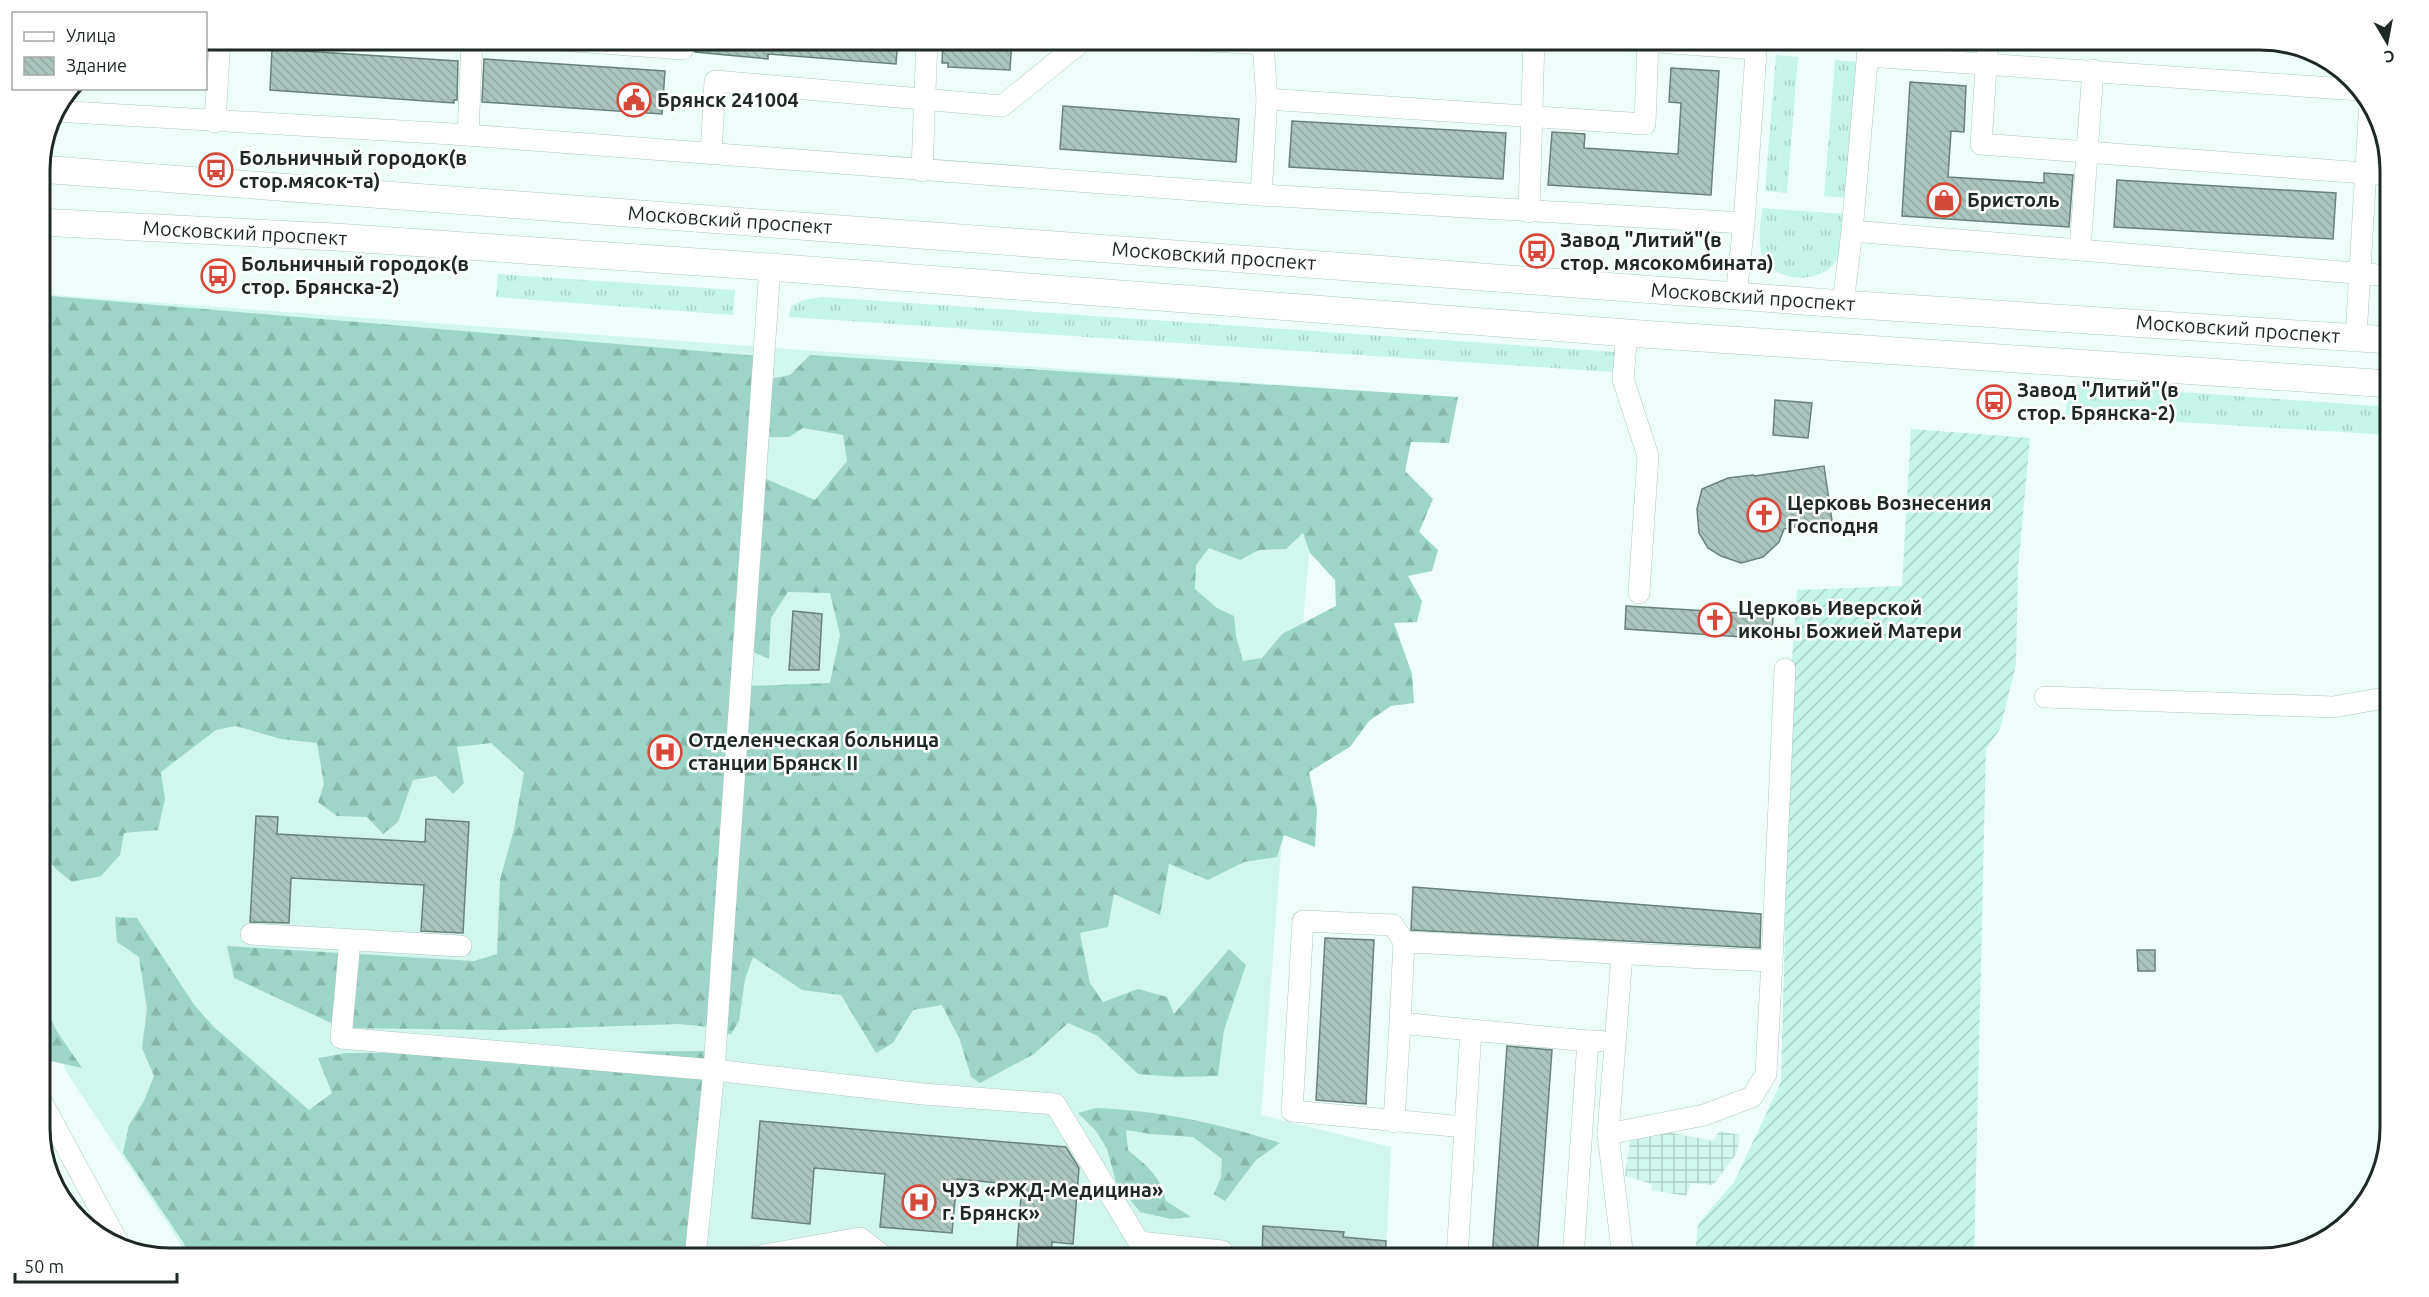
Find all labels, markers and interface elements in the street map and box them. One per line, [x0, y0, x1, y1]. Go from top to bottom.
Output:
legend [12, 12, 207, 90]
north arrow [2357, 12, 2417, 72]
text: Улица [66, 25, 116, 45]
text: С [2383, 47, 2396, 67]
text: Здание [66, 55, 127, 75]
public building icon: Брянск 241004 [616, 82, 652, 118]
place label: Брянск 241004 [657, 88, 799, 111]
place label: Больничный городок(в стор.мясок-та) [239, 146, 467, 192]
bus stop icon: Больничный городок(в стор.мясок-та) [198, 152, 234, 188]
shop icon: Бристоль [1926, 182, 1962, 218]
place label: Бристоль [1967, 188, 2060, 211]
street label: Московский проспект [627, 201, 833, 238]
street label: Московский проспект [142, 216, 348, 249]
place label: Завод "Литий"(в стор. мясокомбината) [1560, 228, 1774, 274]
bus stop icon: Завод "Литий"(в стор. мясокомбината) [1519, 233, 1555, 269]
street label: Московский проспект [1111, 237, 1317, 274]
place label: Больничный городок(в стор. Брянска-2) [241, 252, 469, 298]
bus stop icon: Больничный городок(в стор. Брянска-2) [200, 258, 236, 294]
street label: Московский проспект [1650, 278, 1856, 315]
street label: Московский проспект [2135, 310, 2341, 347]
place label: Завод "Литий"(в стор. Брянска-2) [2017, 378, 2179, 424]
bus stop icon: Завод "Литий"(в стор. Брянска-2) [1976, 384, 2012, 420]
place label: Церковь Вознесения Господня [1787, 491, 1991, 537]
church icon: Церковь Вознесения Господня [1746, 497, 1782, 533]
place label: Церковь Иверской иконы Божией Матери [1738, 596, 1962, 642]
church icon: Церковь Иверской иконы Божией Матери [1697, 602, 1733, 638]
place label: Отделенческая больница станции Брянск II [688, 728, 939, 774]
hospital icon: Отделенческая больница станции Брянск II [647, 734, 683, 770]
place label: ЧУЗ «РЖД-Медицина» г. Брянск» [942, 1178, 1163, 1224]
hospital icon: ЧУЗ «РЖД-Медицина» г. Брянск» [901, 1184, 937, 1220]
scale bar [15, 1246, 177, 1284]
text: 50 m [24, 1256, 64, 1276]

